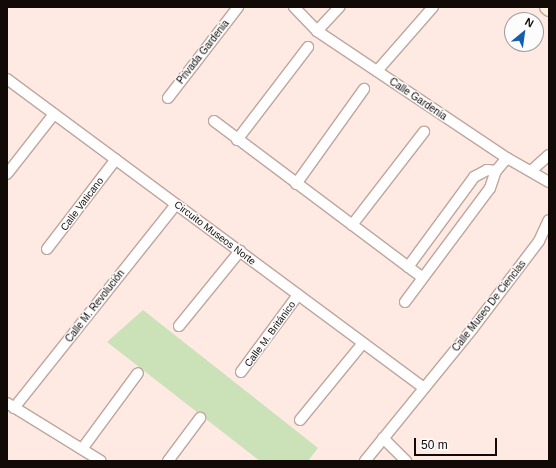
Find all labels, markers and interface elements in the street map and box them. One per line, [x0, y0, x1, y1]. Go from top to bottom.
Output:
north arrow [504, 12, 544, 52]
text: N [523, 15, 536, 30]
street label: Privada Gardenia [174, 18, 232, 86]
street label: Calle Gardenia [387, 75, 449, 123]
street label: Calle Vaticano [58, 175, 106, 233]
street label: Circuito Museos Norte [172, 198, 258, 268]
street label: Calle Museo De Ciencias [450, 258, 528, 354]
street label: Calle M. Revolución [63, 267, 127, 345]
street label: Calle M. Británico [242, 299, 298, 369]
scale bar [416, 430, 499, 456]
text: 50 m [421, 438, 448, 452]

